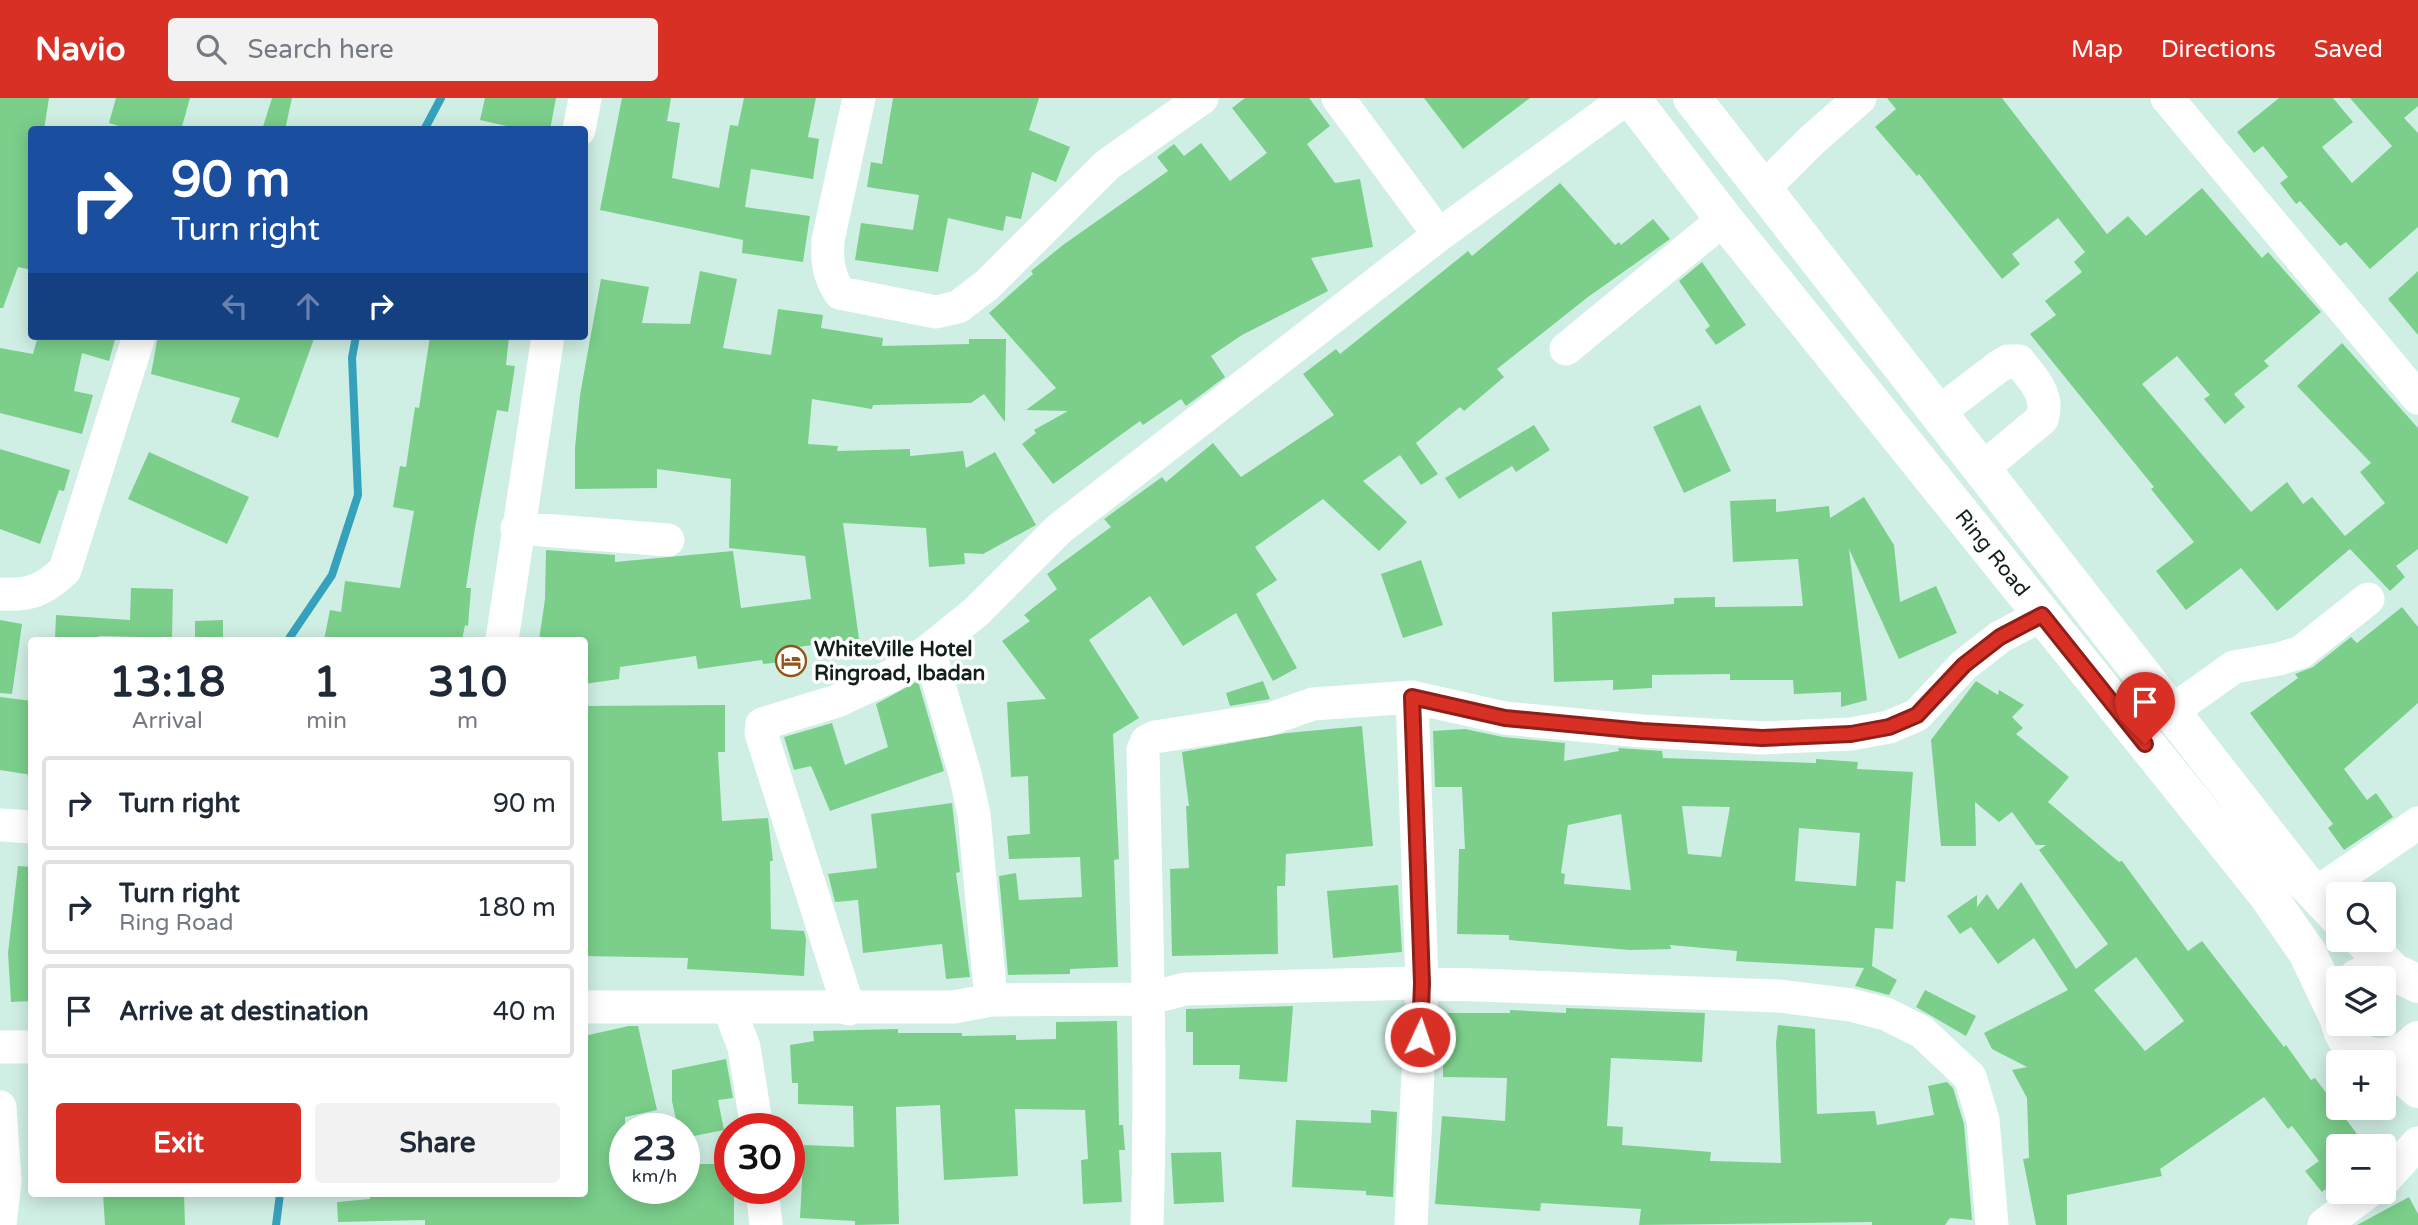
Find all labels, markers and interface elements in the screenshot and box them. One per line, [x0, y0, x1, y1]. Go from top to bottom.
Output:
search box [168, 18, 658, 81]
text: Navio [35, 30, 126, 69]
icon: search [192, 30, 230, 68]
text: Search here [248, 34, 394, 65]
text: Map [2071, 35, 2123, 64]
text: Directions [2161, 35, 2276, 64]
text: Saved [2314, 35, 2383, 64]
text: 90 m [171, 151, 290, 210]
icon: right [56, 154, 147, 245]
text: Turn right [171, 211, 320, 249]
icon: left [216, 287, 254, 325]
icon: ahead [289, 287, 327, 325]
icon: right [362, 287, 400, 325]
street label: Ring Road [1950, 505, 2035, 602]
place label: WhiteVille Hotel Ringroad, Ibadan [814, 637, 985, 686]
hotel icon: WhiteVille Hotel Ringroad, Ibadan [774, 644, 808, 678]
text: 13:18 [109, 657, 225, 708]
text: 1 [313, 657, 340, 708]
text: 310 [428, 657, 507, 708]
pin [2115, 672, 2175, 744]
icon: arrive [2126, 683, 2164, 721]
text: Arrival [132, 707, 203, 735]
text: min [306, 707, 347, 735]
text: m [457, 707, 478, 735]
icon: right [60, 784, 98, 822]
text: Turn right [119, 788, 240, 819]
text: 90 m [493, 788, 556, 819]
text: Turn right [119, 878, 240, 909]
map controls [2326, 882, 2396, 1204]
button: search [2326, 882, 2396, 952]
icon: right [60, 888, 98, 926]
text: 180 m [476, 892, 556, 923]
text: Ring Road [119, 909, 233, 937]
button: layers [2326, 966, 2396, 1036]
icon: arrive [60, 992, 98, 1030]
text: Arrive at destination [119, 996, 369, 1027]
text: 40 m [493, 996, 556, 1027]
position arrow [1383, 1000, 1457, 1074]
button: + [2326, 1050, 2396, 1120]
button: Exit [56, 1103, 301, 1183]
button: Share [315, 1103, 560, 1183]
speed limit sign: 30 [714, 1113, 805, 1204]
text: 23 [633, 1128, 676, 1170]
button: − [2326, 1134, 2396, 1204]
text: km/h [632, 1165, 677, 1187]

